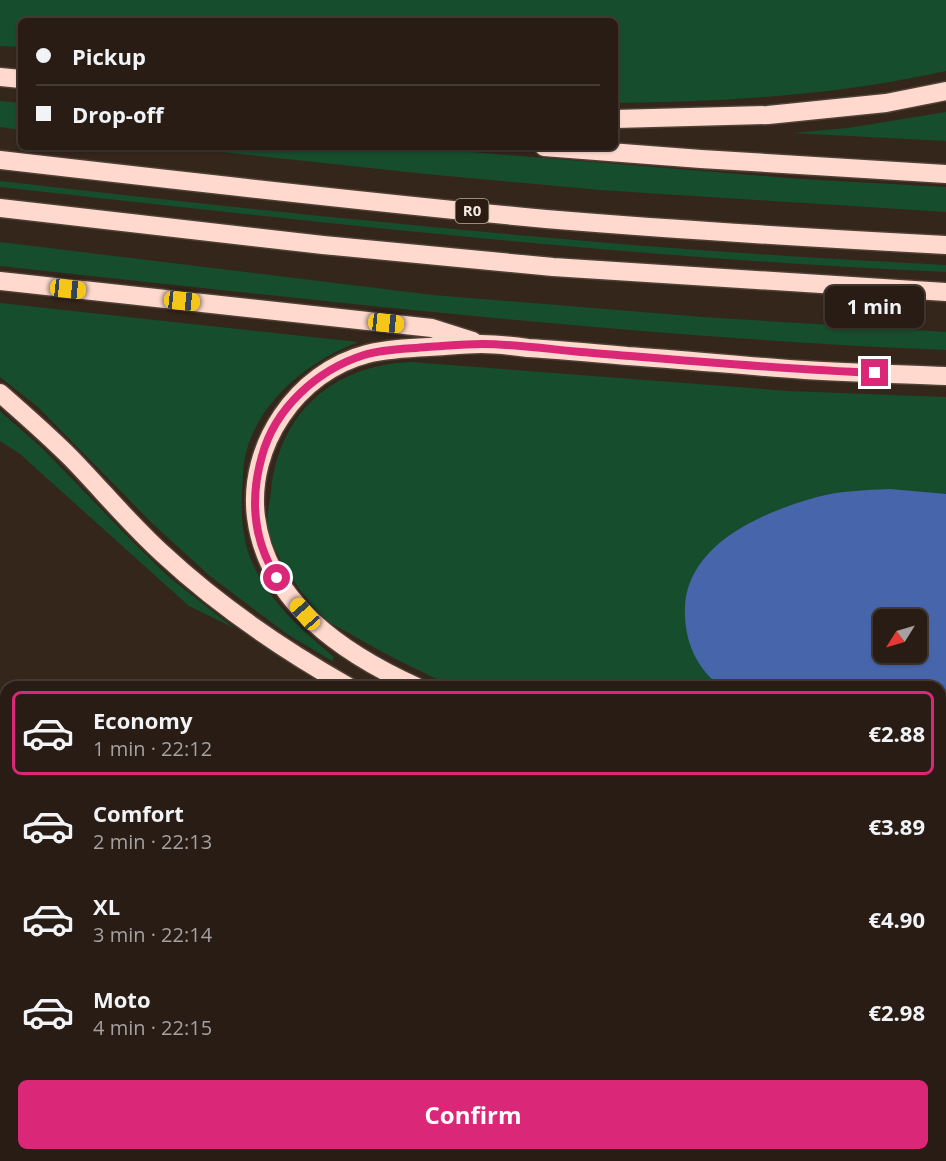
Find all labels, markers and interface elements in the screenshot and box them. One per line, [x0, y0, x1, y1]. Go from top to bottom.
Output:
text: Pickup [72, 41, 146, 71]
text: Drop-off [72, 99, 164, 129]
road number: R0 [456, 199, 488, 223]
car [49, 278, 87, 300]
callout: 1 min [826, 286, 924, 328]
car [163, 290, 201, 312]
text: 1 min [847, 293, 902, 320]
car [367, 312, 405, 334]
route end [861, 359, 888, 386]
route start [263, 564, 290, 591]
car [286, 595, 324, 633]
north arrow [873, 609, 927, 663]
map controls [873, 609, 927, 663]
text: Economy [93, 705, 192, 735]
icon: car [21, 706, 75, 760]
text: €2.88 [868, 718, 925, 748]
text: 1 min · 22:12 [93, 735, 212, 762]
text: Comfort [93, 798, 184, 828]
icon: car [21, 799, 75, 853]
text: €3.89 [868, 811, 925, 841]
text: 2 min · 22:13 [93, 828, 212, 855]
text: XL [93, 891, 120, 921]
icon: car [21, 892, 75, 946]
text: €4.90 [868, 904, 925, 934]
text: 3 min · 22:14 [93, 921, 212, 948]
text: Moto [93, 984, 151, 1014]
icon: car [21, 985, 75, 1039]
text: €2.98 [868, 997, 925, 1027]
text: 4 min · 22:15 [93, 1014, 212, 1041]
button: Confirm [18, 1080, 928, 1149]

